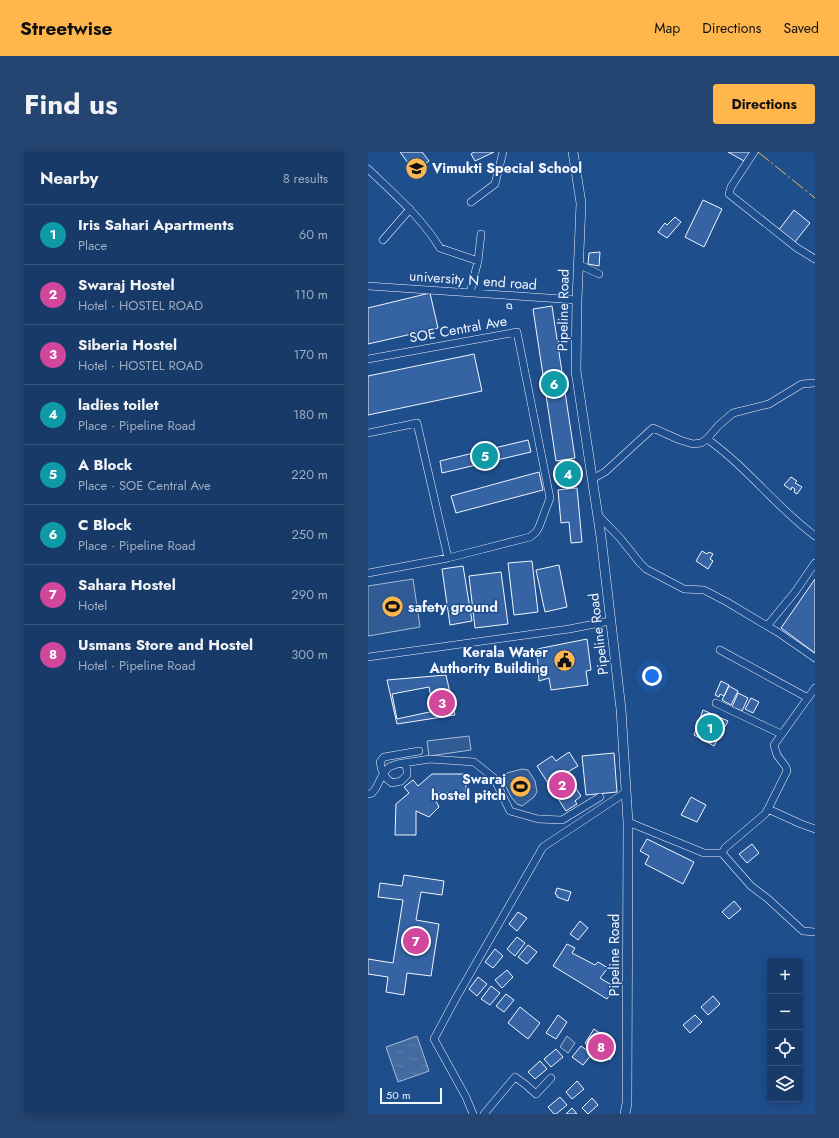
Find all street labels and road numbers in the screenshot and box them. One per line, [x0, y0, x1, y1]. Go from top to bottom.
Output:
street label: university N end road [408, 266, 538, 294]
street label: Pipeline Road [552, 269, 574, 351]
street label: SOE Central Ave [408, 311, 508, 347]
street label: Pipeline Road [583, 592, 613, 676]
street label: Pipeline Road [604, 914, 624, 996]

